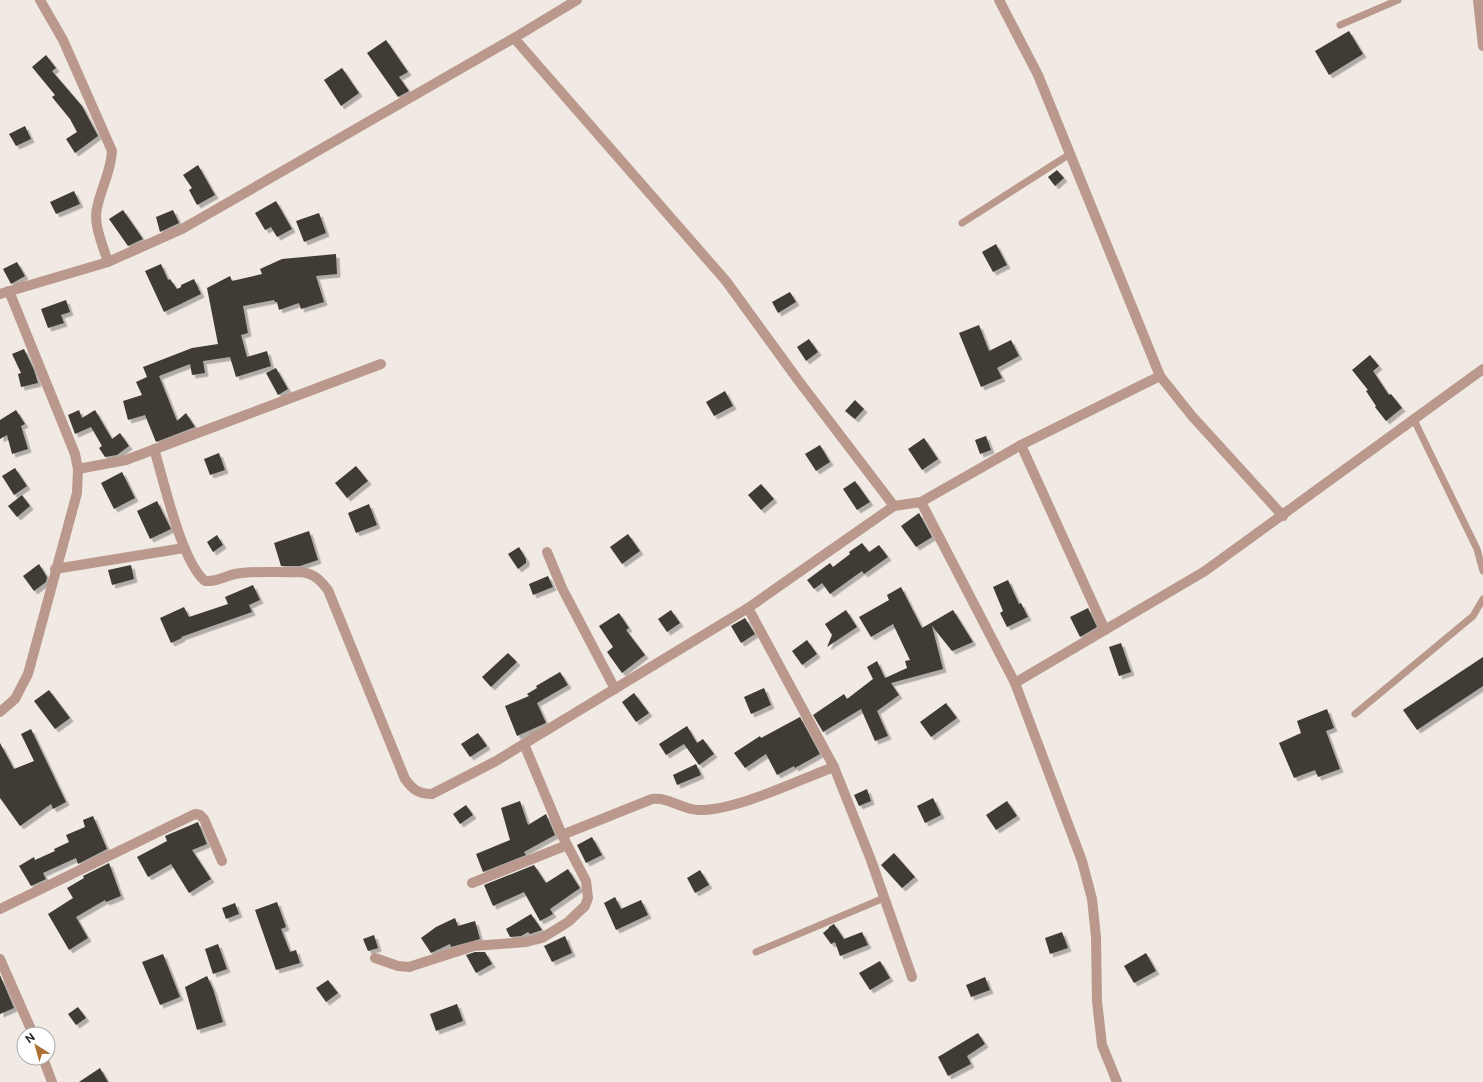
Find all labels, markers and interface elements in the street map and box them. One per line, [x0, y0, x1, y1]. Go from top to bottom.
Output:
north arrow [16, 1026, 56, 1066]
text: N [23, 1031, 37, 1045]

